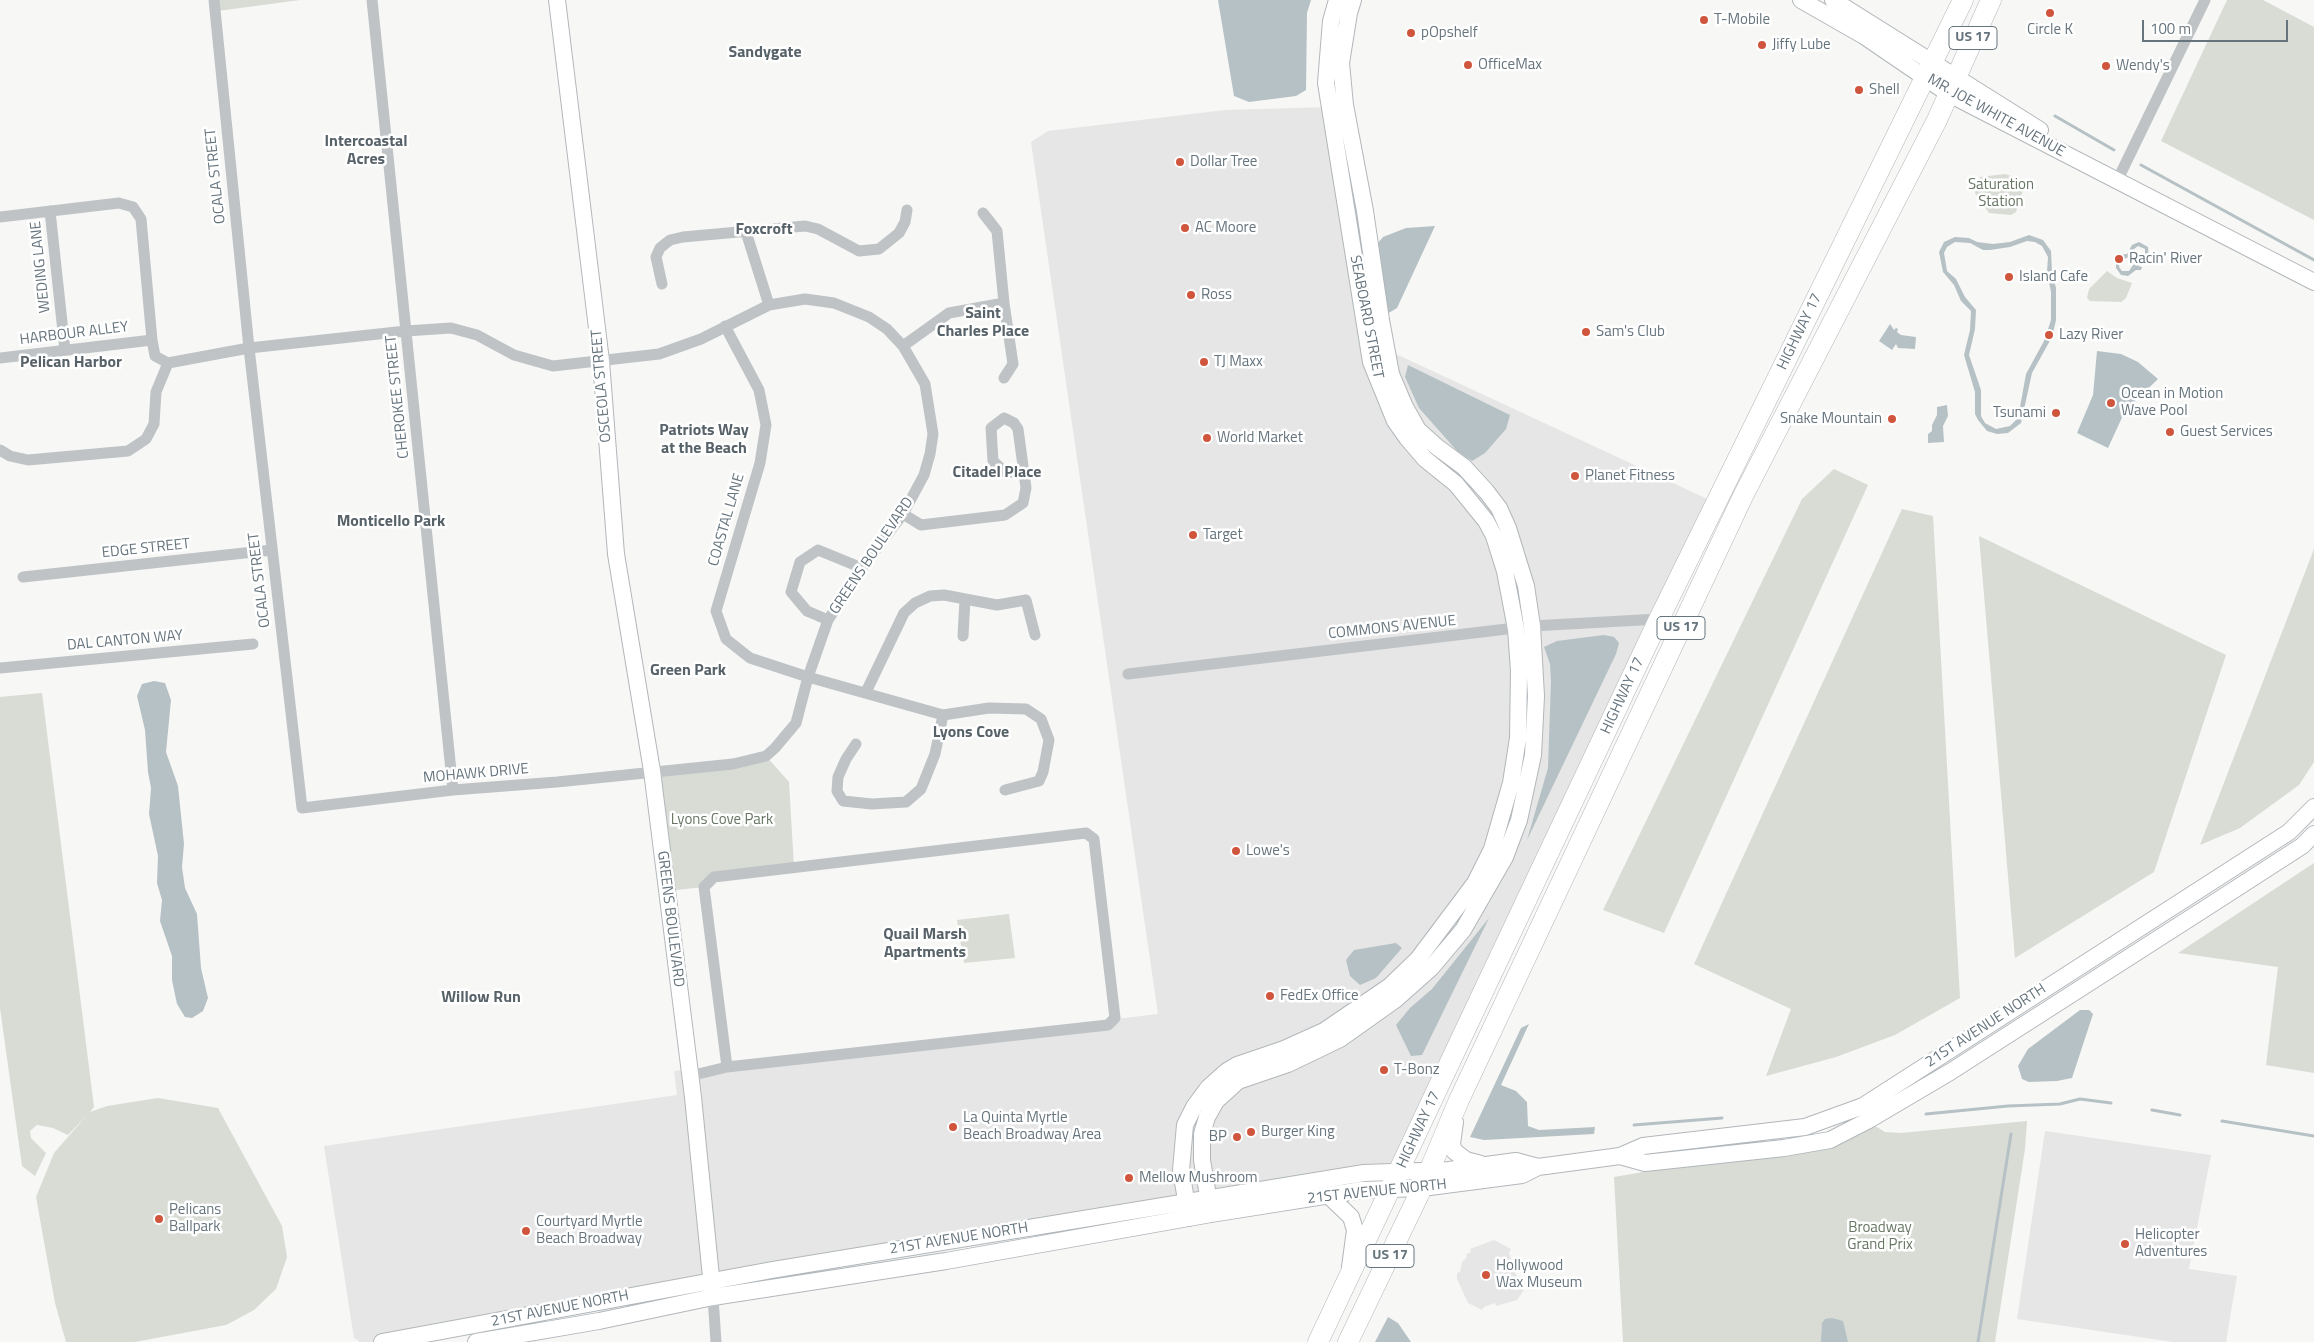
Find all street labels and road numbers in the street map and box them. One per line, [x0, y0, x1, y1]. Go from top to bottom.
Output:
road number: US 17 [1949, 26, 1997, 49]
street label: MR. JOE WHITE AVENUE [1924, 71, 2068, 161]
street label: OCALA STREET [202, 127, 230, 225]
street label: WEDING LANE [27, 220, 55, 314]
street label: SEABOARD STREET [1345, 254, 1387, 380]
street label: HIGHWAY 17 [1774, 291, 1826, 373]
street label: HARBOUR ALLEY [19, 318, 129, 350]
street label: OSCEOLA STREET [588, 329, 616, 443]
street label: CHEROKEE STREET [383, 334, 413, 460]
street label: COASTAL LANE [705, 471, 749, 569]
street label: GREENS BOULEVARD [826, 494, 918, 618]
street label: OCALA STREET [245, 531, 275, 629]
street label: EDGE STREET [101, 535, 191, 563]
street label: COMMONS AVENUE [1327, 612, 1457, 644]
road number: US 17 [1657, 616, 1705, 640]
street label: DAL CANTON WAY [66, 627, 184, 655]
street label: HIGHWAY 17 [1597, 655, 1649, 737]
street label: MOHAWK DRIVE [422, 760, 530, 788]
street label: GREENS BOULEVARD [653, 850, 687, 988]
street label: 21ST AVENUE NORTH [1922, 980, 2050, 1072]
street label: HIGHWAY 17 [1393, 1089, 1445, 1171]
street label: 21ST AVENUE NORTH [1306, 1176, 1448, 1208]
street label: 21ST AVENUE NORTH [888, 1219, 1030, 1259]
road number: US 17 [1366, 1244, 1414, 1268]
street label: 21ST AVENUE NORTH [489, 1287, 631, 1331]

